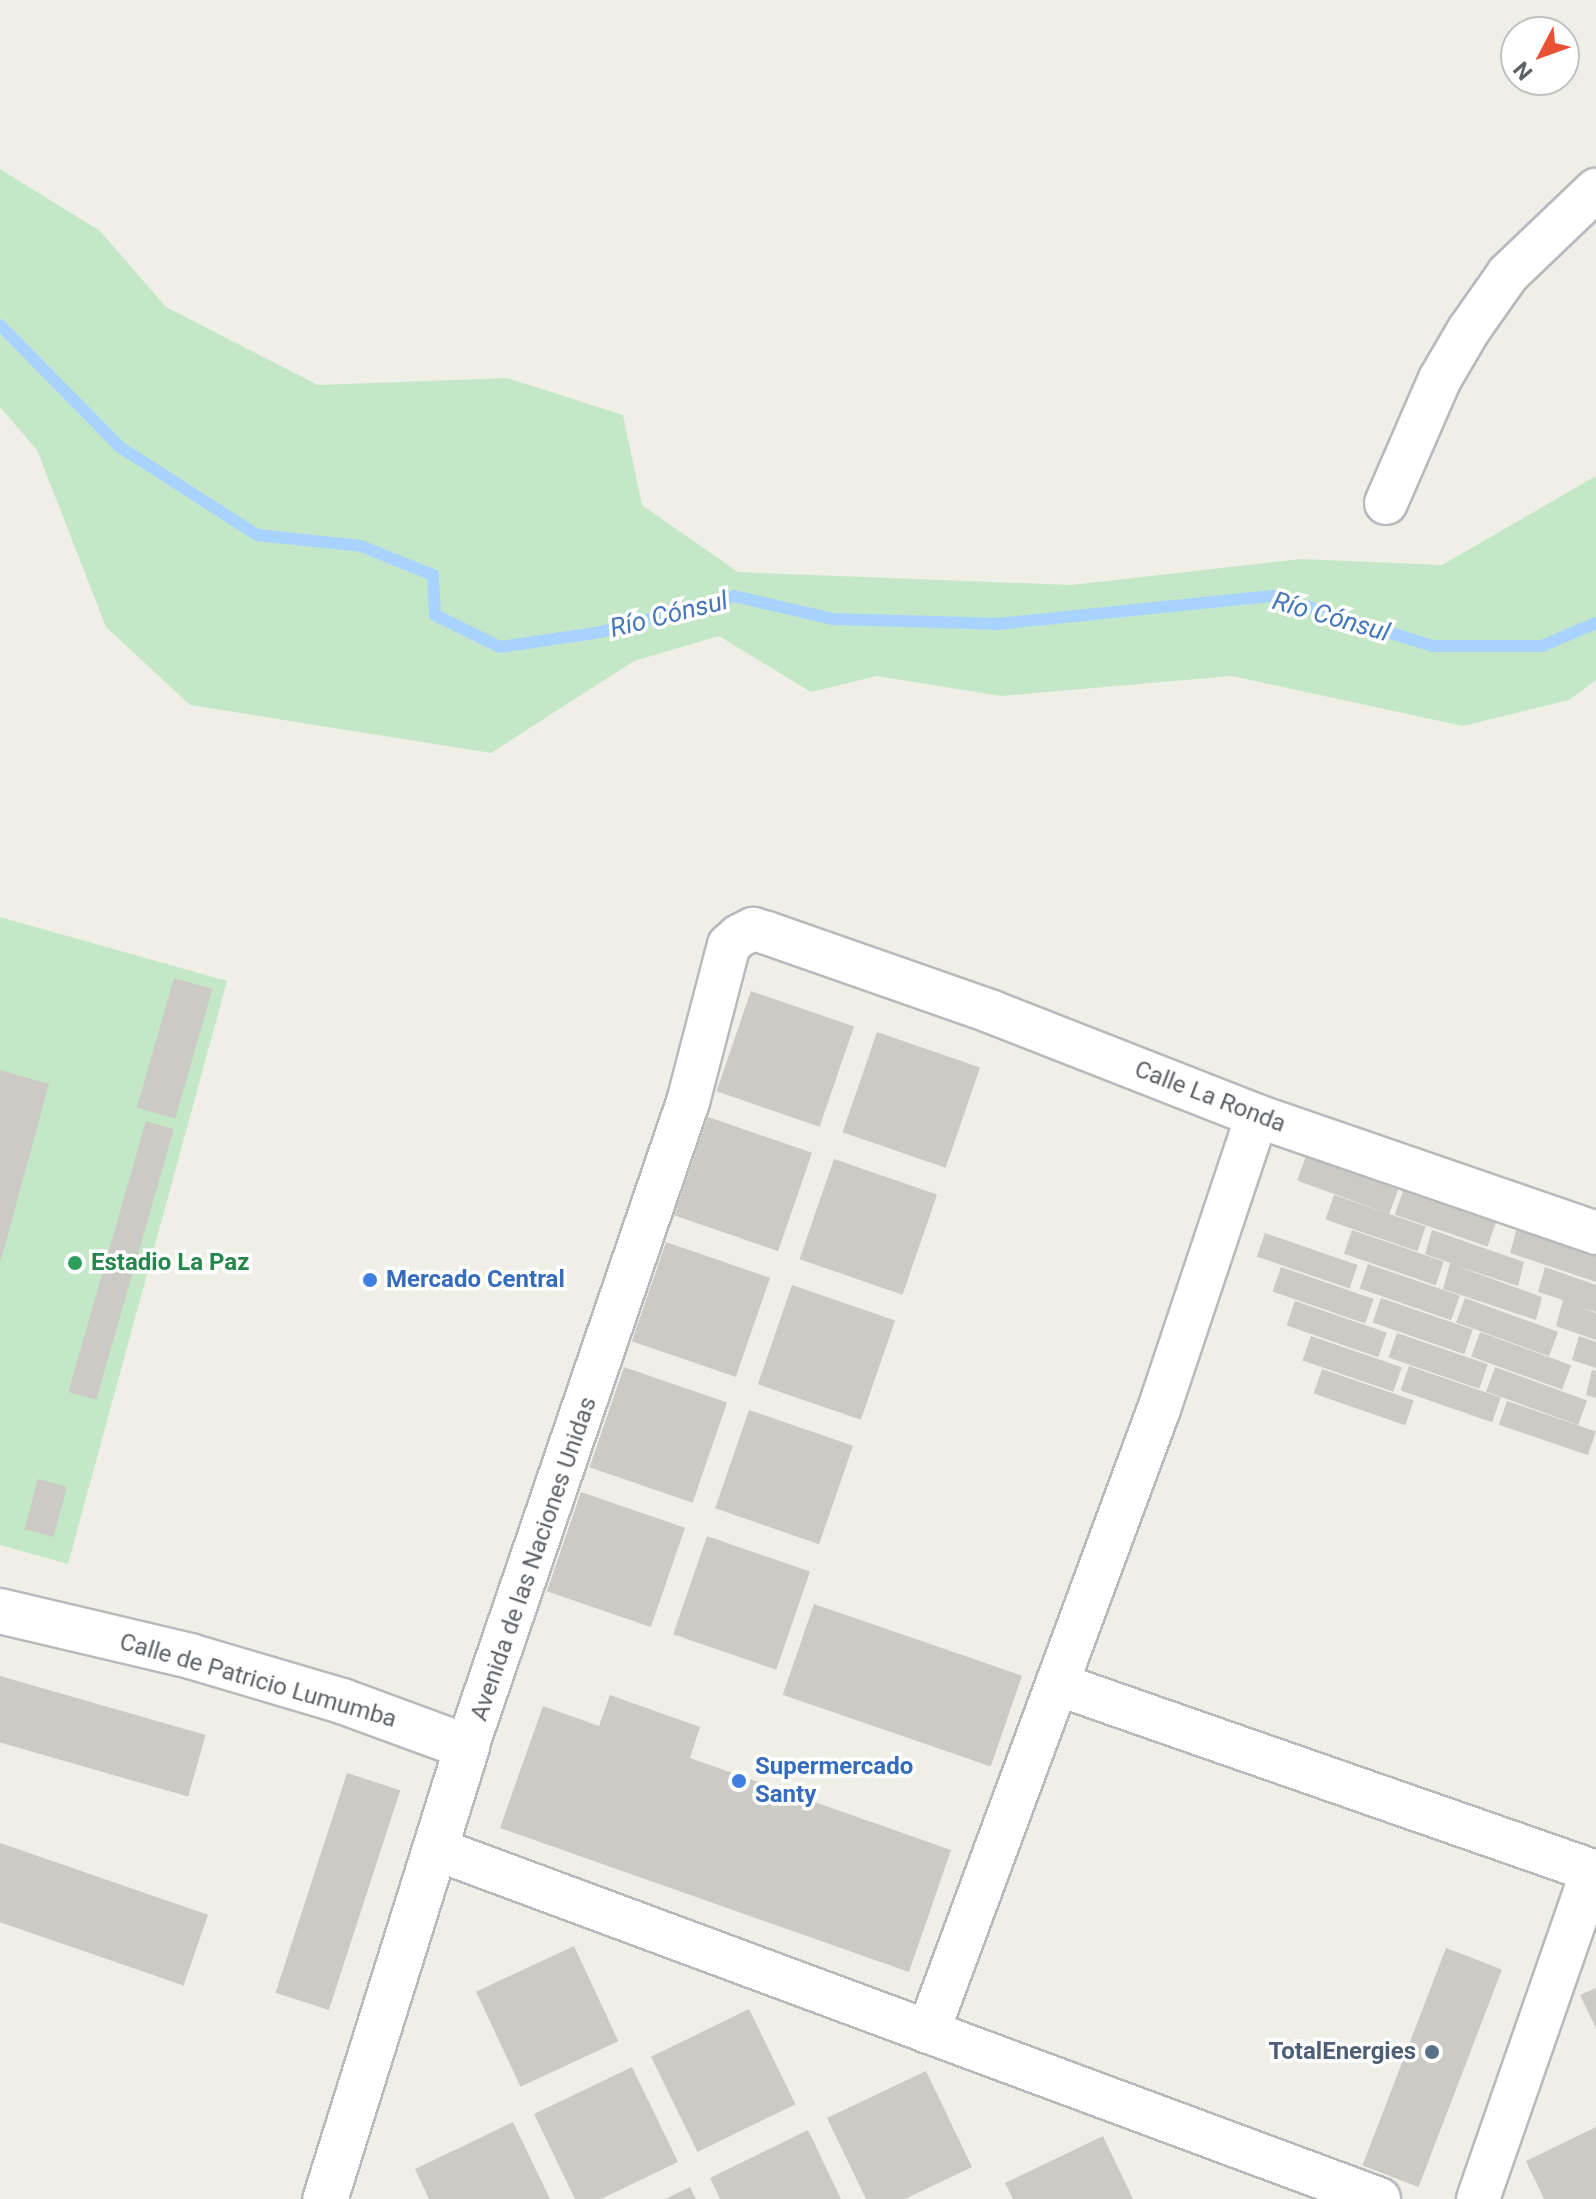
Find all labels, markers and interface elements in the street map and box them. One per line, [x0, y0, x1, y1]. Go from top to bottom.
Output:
north arrow [1500, 16, 1580, 96]
text: N [1508, 57, 1538, 85]
water label: Río Cónsul [607, 585, 731, 645]
water label: Río Cónsul [1269, 585, 1393, 649]
street label: Calle La Ronda [1130, 1055, 1290, 1139]
place label: Estadio La Paz [91, 1249, 249, 1277]
marker: Estadio La Paz [66, 1254, 84, 1272]
place label: Mercado Central [386, 1266, 565, 1294]
marker: Mercado Central [361, 1271, 379, 1289]
street label: Avenida de las Naciones Unidas [465, 1393, 603, 1725]
street label: Calle de Patricio Lumumba [116, 1628, 400, 1734]
place label: Supermercado Santy [755, 1753, 913, 1809]
marker: Supermercado Santy [730, 1772, 748, 1790]
place label: TotalEnergies [1268, 2038, 1416, 2066]
marker: TotalEnergies [1423, 2043, 1441, 2061]

